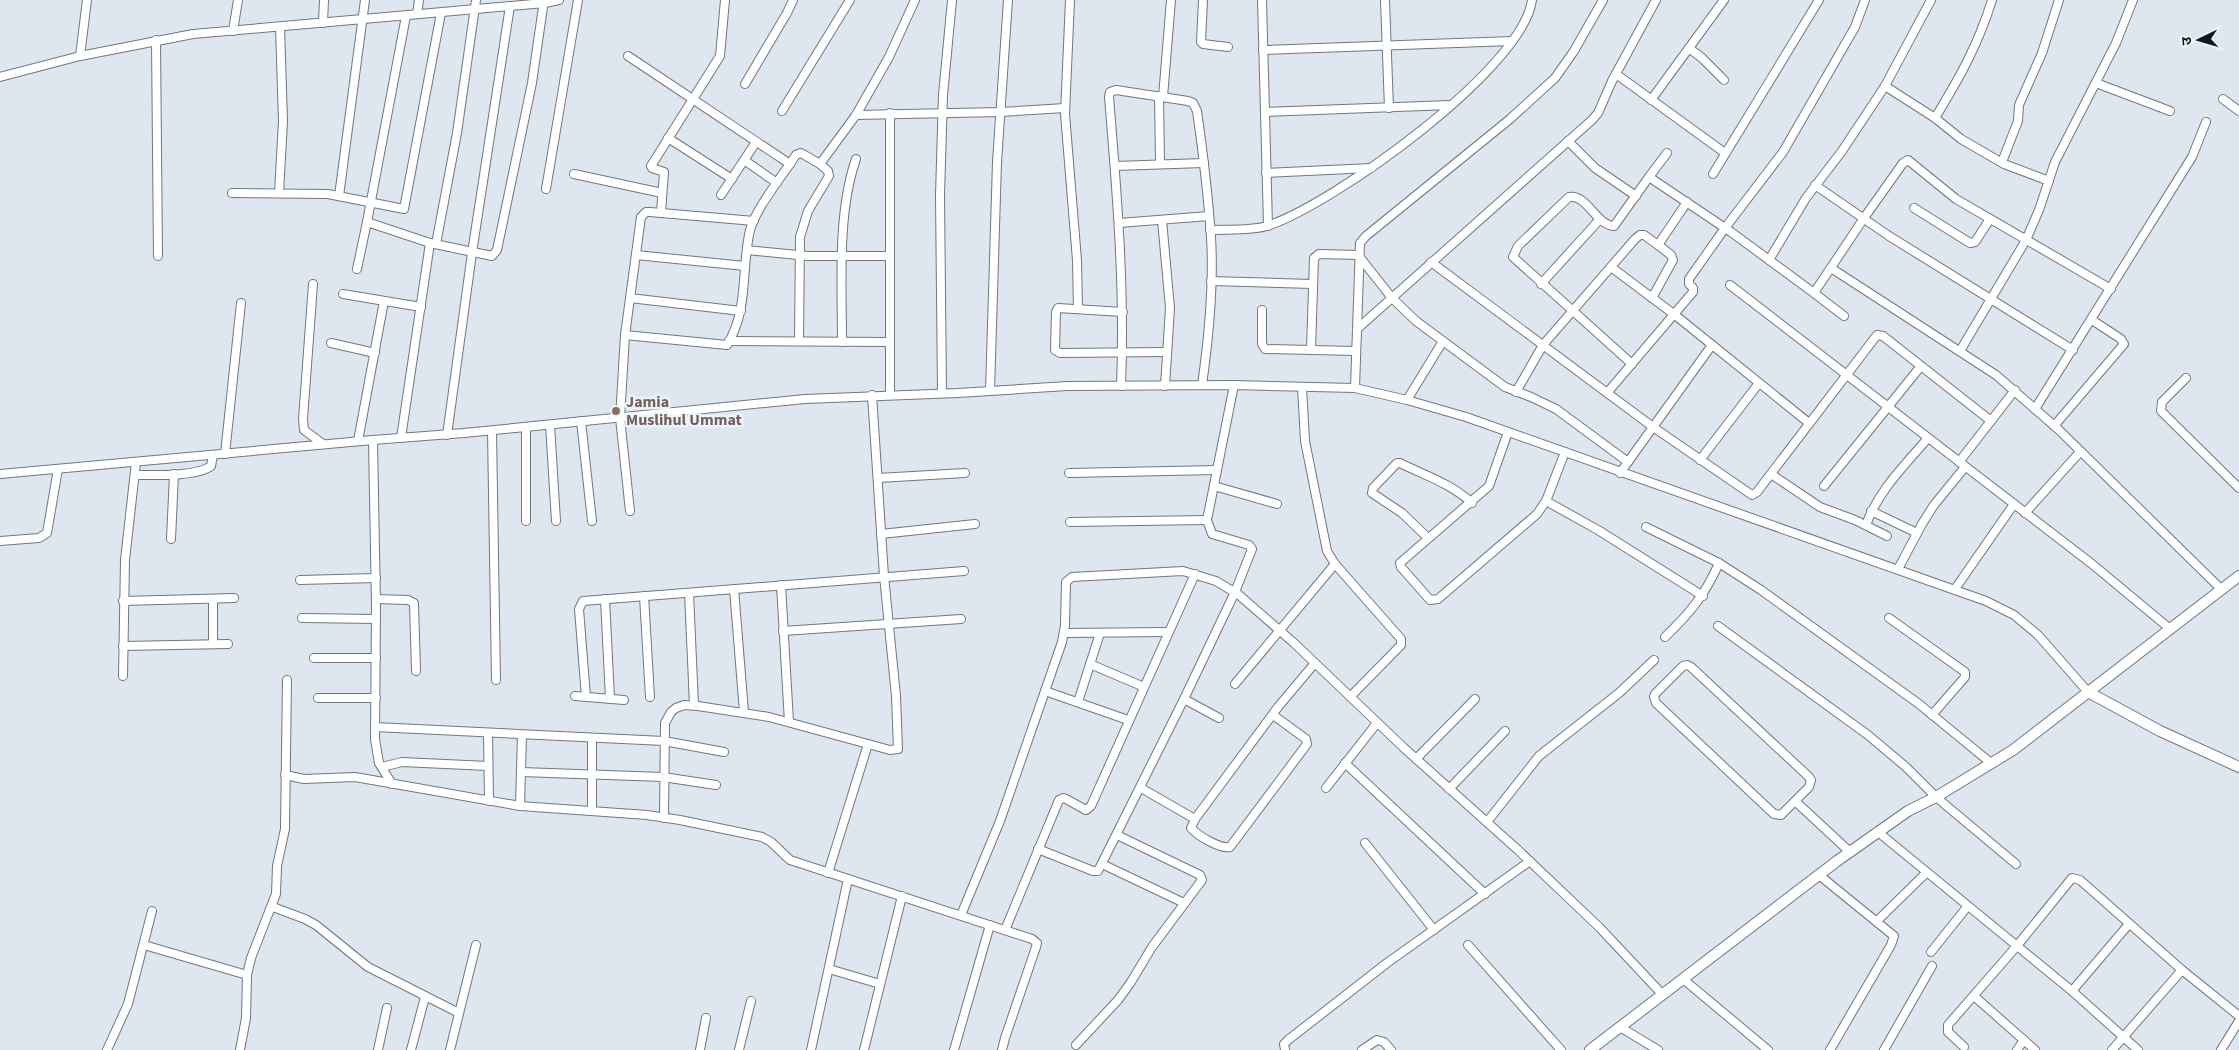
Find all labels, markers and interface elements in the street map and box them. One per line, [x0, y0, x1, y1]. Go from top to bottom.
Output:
north arrow [2174, 15, 2224, 65]
text: उ [2177, 35, 2197, 46]
place label: Jamia Muslihul Ummat [626, 391, 742, 431]
marker: Jamia Muslihul Ummat [610, 405, 622, 417]

